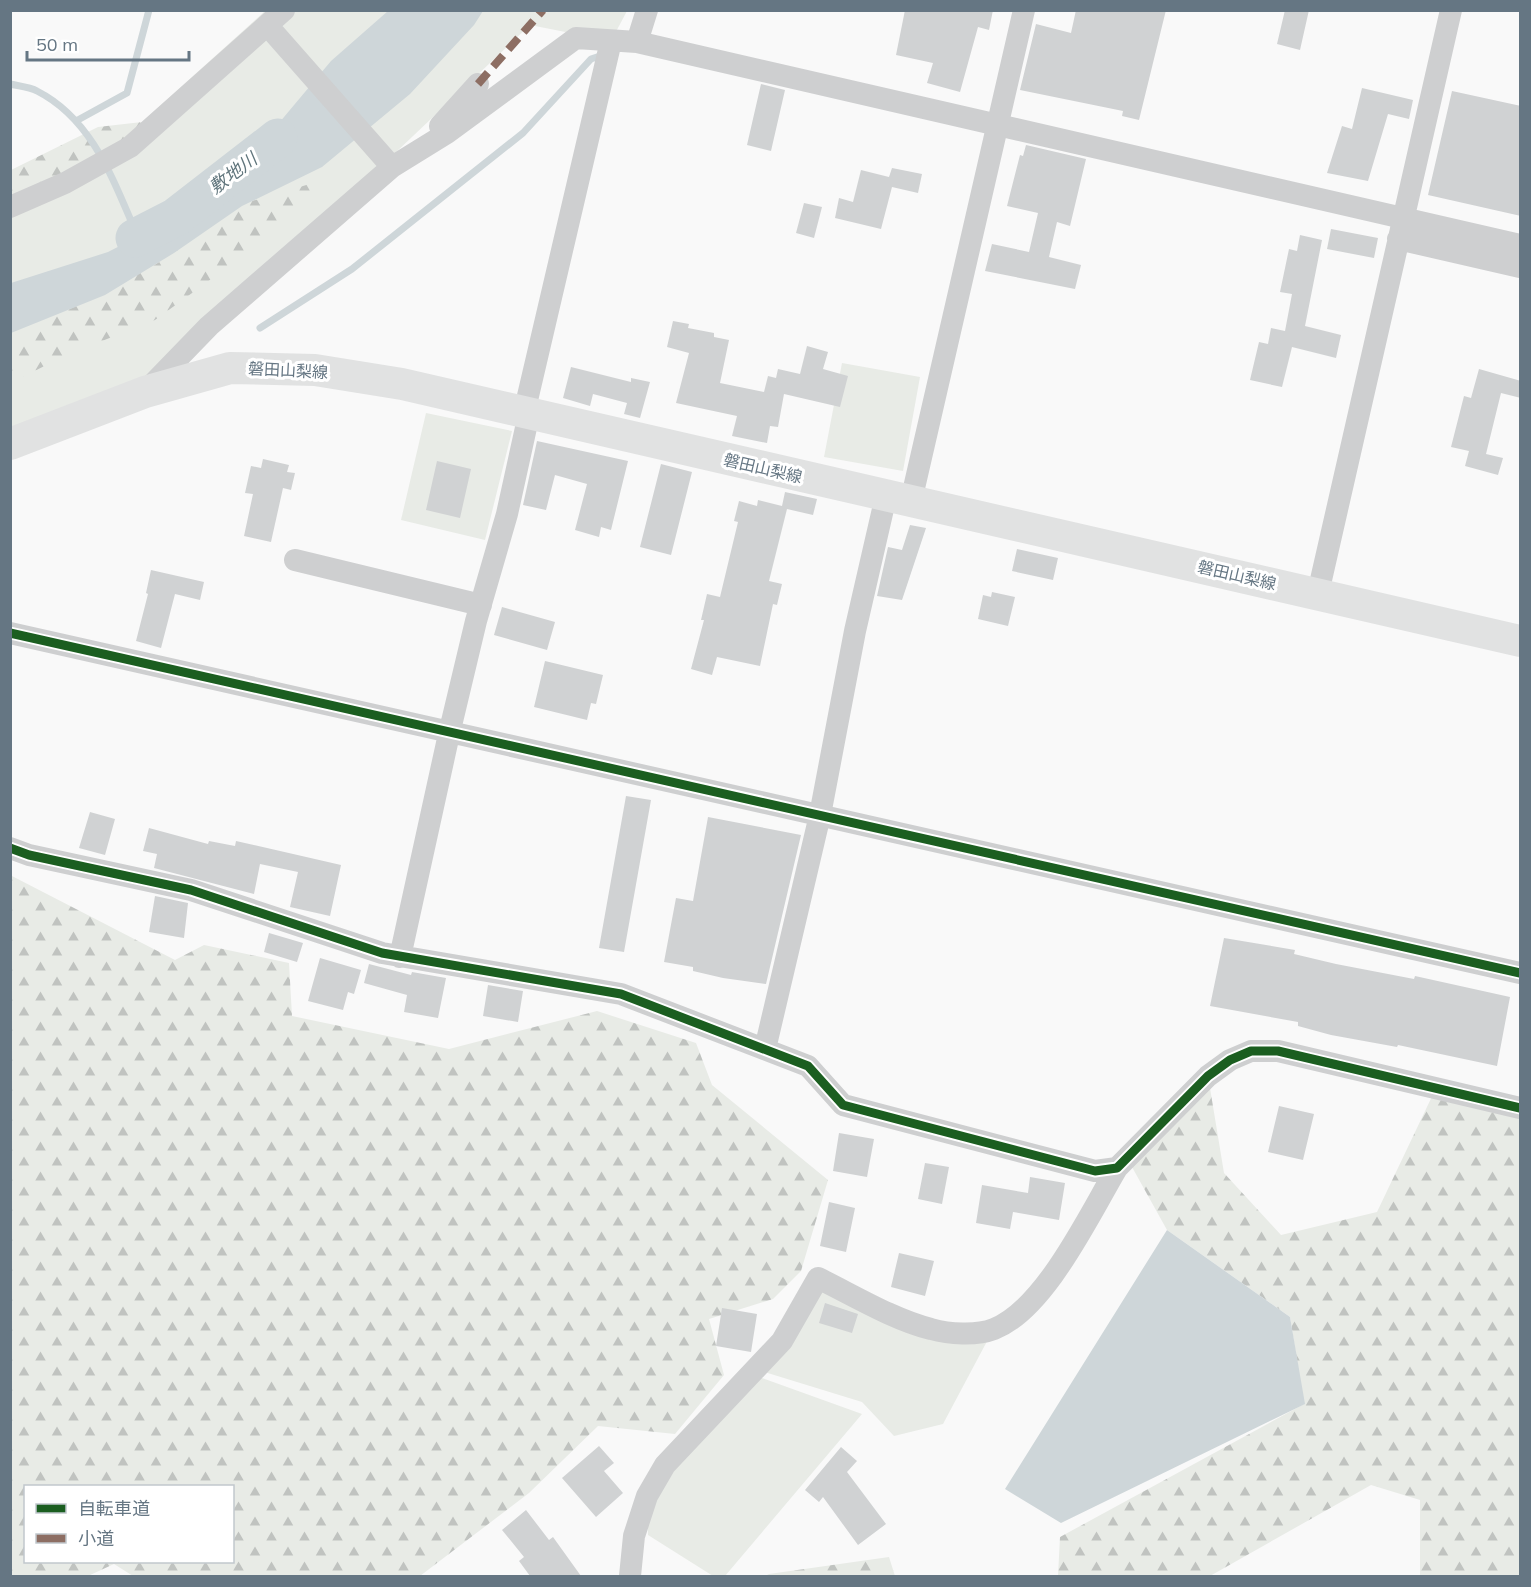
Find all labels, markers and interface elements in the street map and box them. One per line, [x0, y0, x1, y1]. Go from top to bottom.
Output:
scale bar [27, 24, 189, 62]
text: 50 m [36, 33, 78, 56]
water label: 敷地川 [205, 146, 263, 198]
street label: 磐田山梨線 [248, 358, 328, 382]
street label: 磐田山梨線 [722, 449, 804, 487]
street label: 磐田山梨線 [1196, 556, 1278, 594]
legend [24, 1485, 234, 1563]
text: 自転車道 [78, 1497, 150, 1520]
text: 小道 [78, 1527, 114, 1550]

